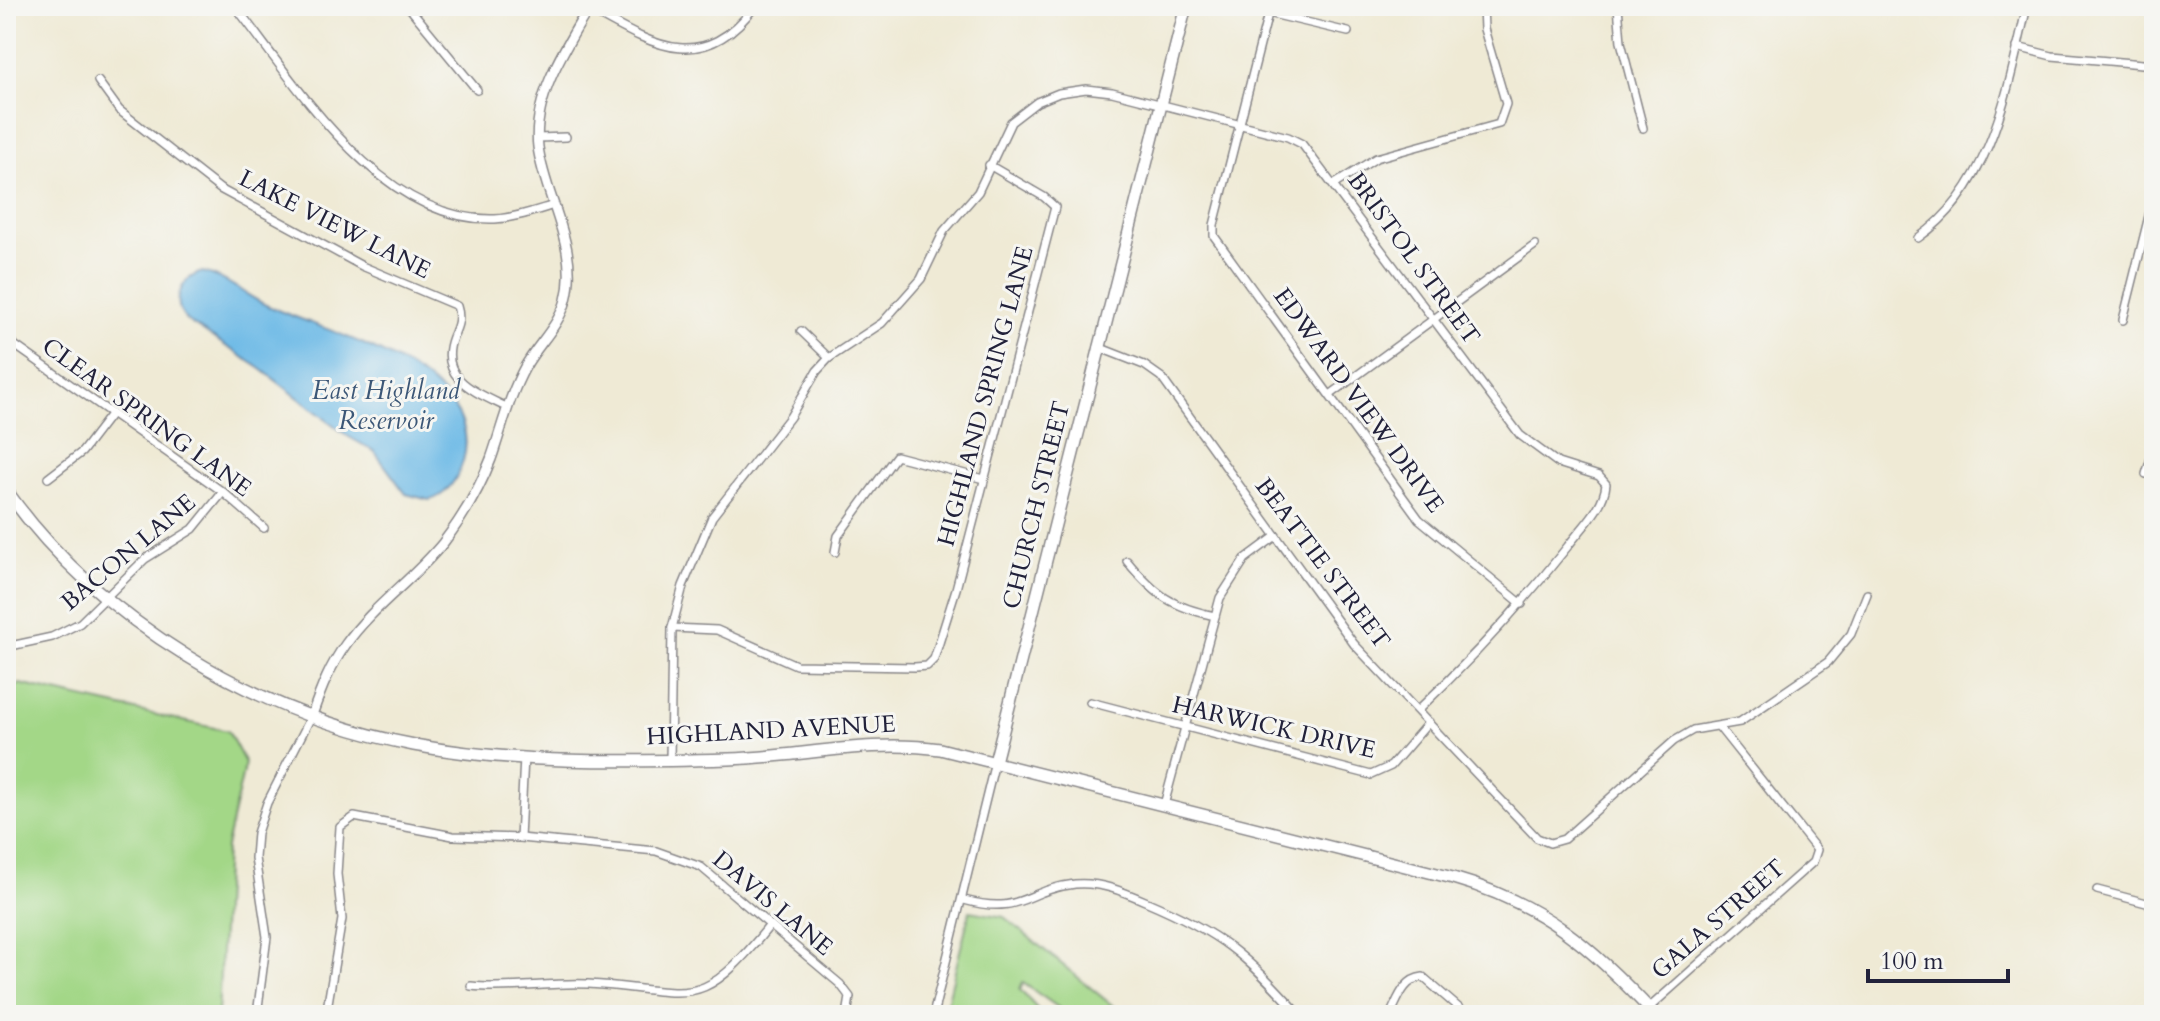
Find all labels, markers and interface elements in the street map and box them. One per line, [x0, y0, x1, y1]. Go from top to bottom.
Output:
street label: LAKE VIEW LANE [233, 162, 436, 287]
street label: BRISTOL STREET [1340, 165, 1487, 351]
street label: HIGHLAND SPRING LANE [930, 243, 1041, 550]
street label: EDWARD VIEW DRIVE [1266, 281, 1452, 520]
street label: CLEAR SPRING LANE [35, 330, 258, 505]
water label: East Highland Reservoir [312, 373, 462, 438]
street label: CHURCH STREET [995, 398, 1078, 612]
street label: BEATTIE STREET [1247, 471, 1398, 656]
street label: BACON LANE [54, 486, 203, 618]
street label: HARWICK DRIVE [1169, 688, 1379, 767]
street label: HIGHLAND AVENUE [645, 707, 897, 754]
street label: DAVIS LANE [705, 843, 840, 964]
street label: GALA STREET [1644, 852, 1792, 987]
scale bar [1868, 933, 2008, 983]
text: 100 m [1880, 945, 1944, 978]

